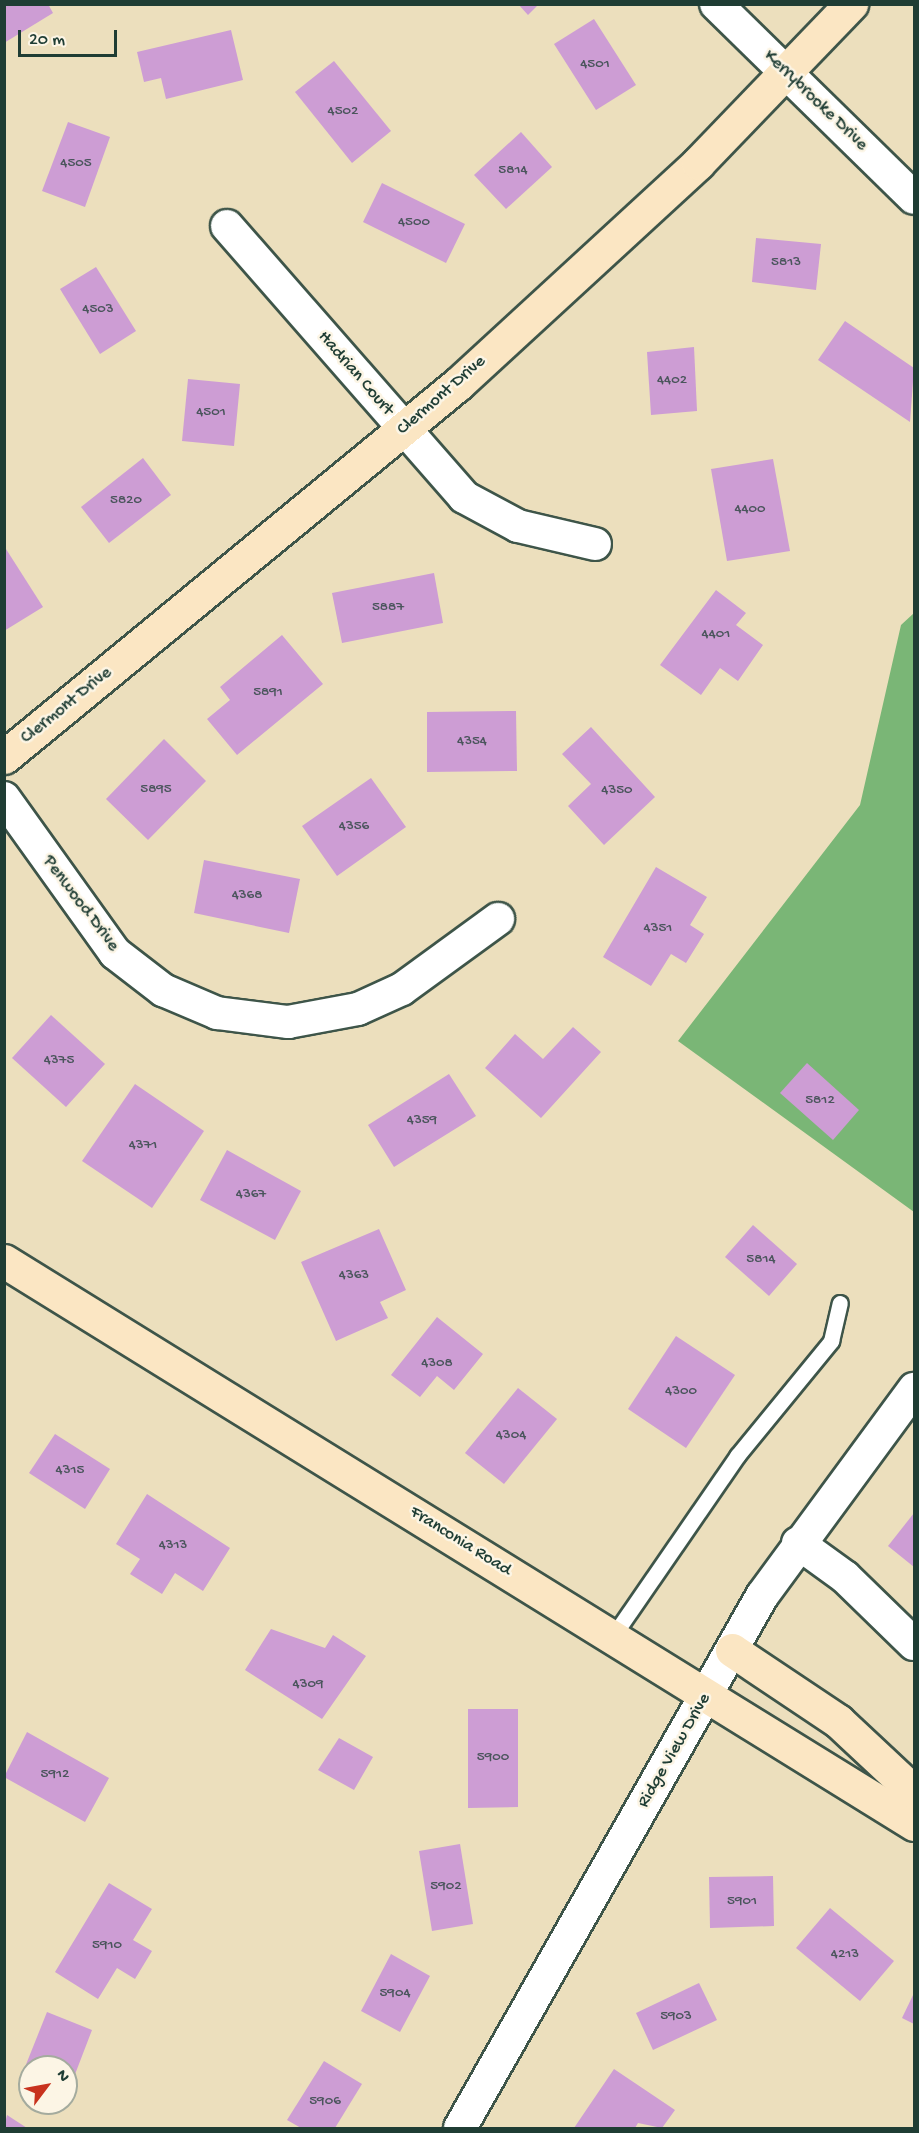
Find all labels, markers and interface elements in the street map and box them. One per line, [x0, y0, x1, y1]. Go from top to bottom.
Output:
scale bar [21, 18, 120, 56]
text: 20 m [29, 30, 65, 51]
street label: Kerrybrooke Drive [759, 46, 871, 156]
house number: 4501 [580, 56, 610, 74]
house number: 4502 [328, 103, 358, 121]
house number: 4505 [60, 155, 92, 173]
house number: 5814 [498, 162, 528, 180]
house number: 4500 [398, 214, 430, 232]
house number: 5813 [771, 254, 801, 272]
house number: 4503 [82, 301, 114, 319]
street label: Hadrian Court [312, 327, 398, 421]
street label: Clermont Drive [393, 351, 491, 441]
house number: 4402 [657, 372, 687, 390]
house number: 4501 [196, 404, 226, 422]
house number: 5820 [110, 492, 142, 510]
house number: 4400 [734, 501, 766, 519]
house number: 5887 [372, 599, 404, 617]
house number: 4401 [702, 626, 730, 644]
street label: Clermont Drive [17, 663, 117, 749]
house number: 5891 [253, 684, 283, 702]
house number: 4354 [457, 733, 487, 751]
house number: 5895 [140, 781, 172, 799]
house number: 4350 [601, 782, 633, 800]
house number: 4356 [339, 818, 369, 836]
street label: Penwood Drive [37, 852, 123, 956]
house number: 4368 [232, 887, 262, 905]
house number: 4351 [644, 920, 672, 938]
house number: 4375 [44, 1052, 74, 1070]
house number: 5812 [805, 1092, 835, 1110]
house number: 4359 [407, 1112, 437, 1130]
house number: 4371 [129, 1137, 157, 1155]
house number: 4367 [236, 1186, 266, 1204]
house number: 5814 [746, 1251, 776, 1269]
house number: 4363 [339, 1267, 369, 1285]
house number: 4308 [421, 1355, 453, 1373]
house number: 4300 [665, 1383, 697, 1401]
house number: 4304 [496, 1427, 526, 1445]
house number: 4315 [56, 1462, 84, 1480]
street label: Franconia Road [405, 1502, 515, 1582]
house number: 4313 [159, 1537, 187, 1555]
house number: 4309 [293, 1676, 323, 1694]
street label: Ridge View Drive [634, 1690, 716, 1812]
house number: 5900 [477, 1749, 509, 1767]
house number: 5912 [41, 1766, 69, 1784]
house number: 5902 [430, 1878, 462, 1896]
house number: 5901 [727, 1893, 757, 1911]
house number: 5910 [92, 1937, 122, 1955]
house number: 4213 [831, 1946, 859, 1964]
house number: 5904 [379, 1985, 411, 2003]
house number: 5903 [660, 2008, 692, 2026]
north arrow [18, 2055, 78, 2115]
text: N [51, 2067, 73, 2086]
house number: 5906 [309, 2093, 341, 2111]

